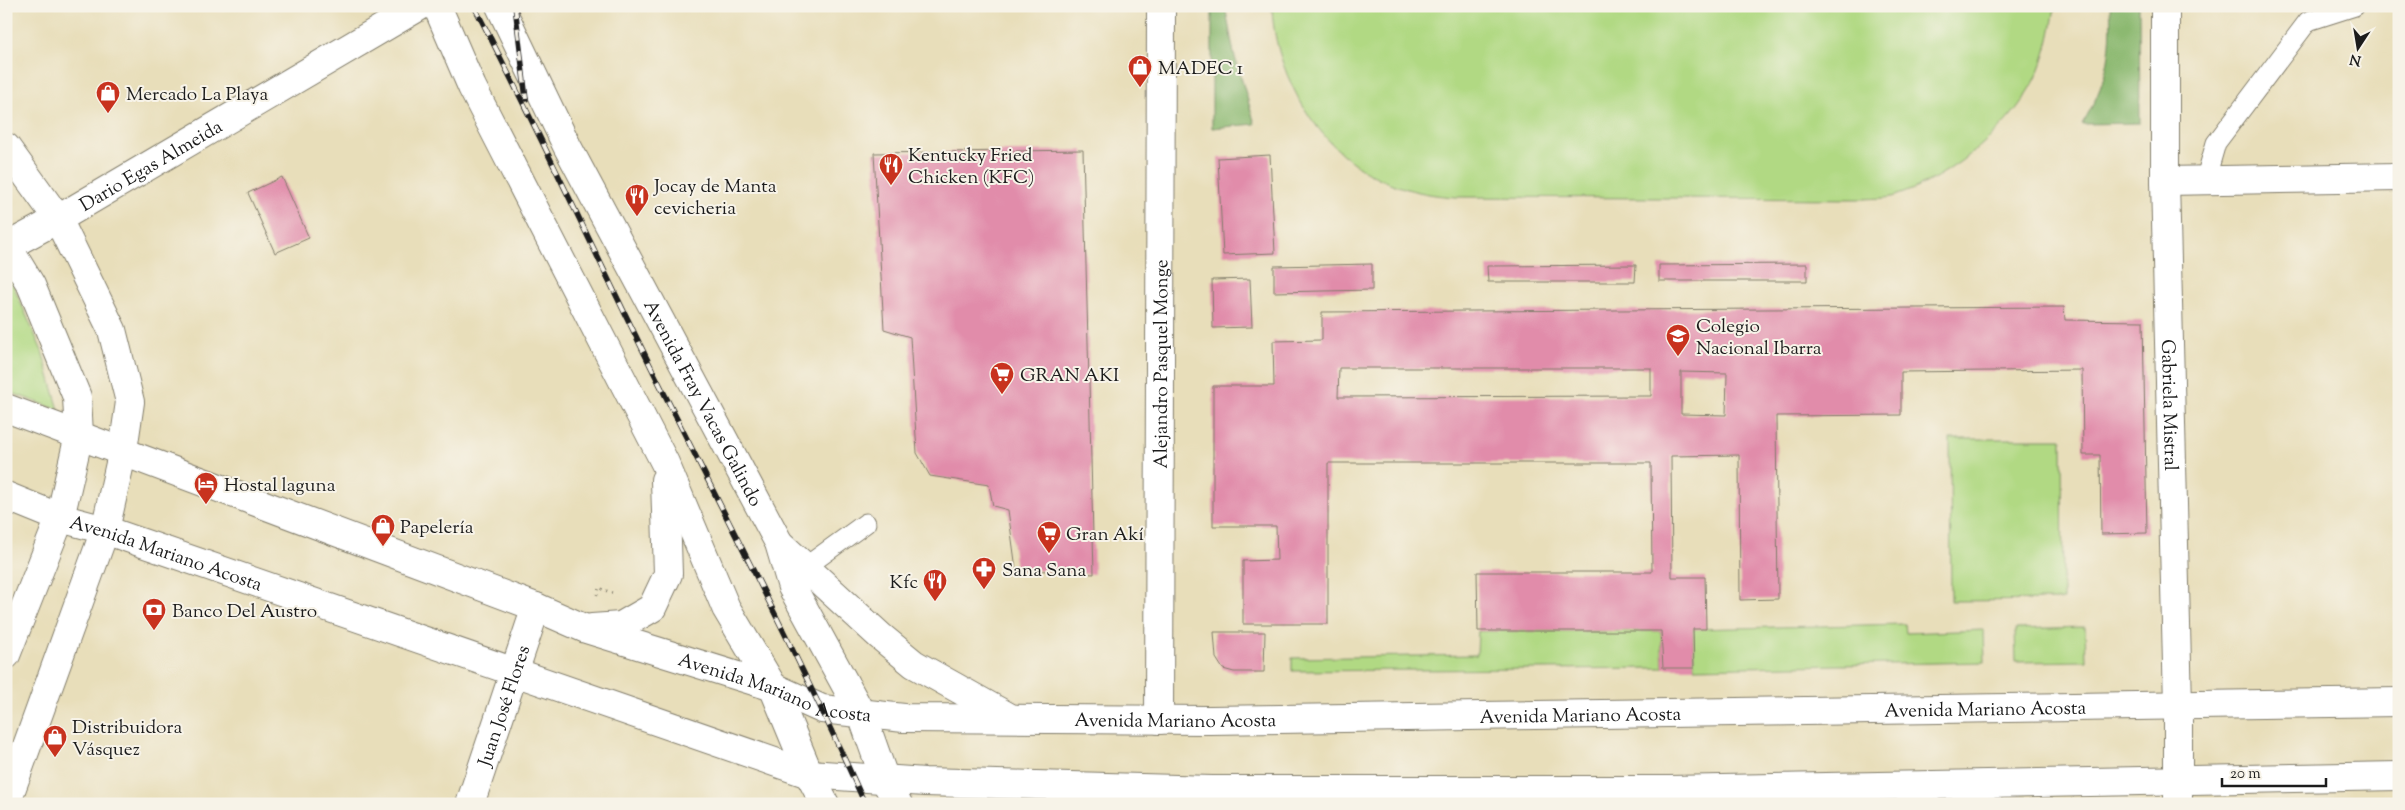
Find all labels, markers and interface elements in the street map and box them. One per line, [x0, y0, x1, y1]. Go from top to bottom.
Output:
north arrow [2332, 22, 2382, 72]
text: N [2348, 48, 2363, 70]
shop icon: MADEC 1 [1127, 54, 1153, 88]
place label: MADEC 1 [1158, 56, 1244, 83]
shop icon: Mercado La Playa [95, 80, 121, 114]
place label: Mercado La Playa [126, 82, 268, 109]
street label: Dario Egas Almeida [75, 114, 228, 219]
place label: Kentucky Fried Chicken (KFC) [908, 143, 1034, 192]
restaurant icon: Kentucky Fried Chicken (KFC) [878, 152, 904, 186]
place label: Jocay de Manta cevicheria [653, 174, 777, 223]
restaurant icon: Jocay de Manta cevicheria [624, 183, 650, 217]
street label: Alejandro Pasquel Monge [1149, 259, 1176, 469]
street label: Avenida Fray Vacas Galindo [635, 296, 768, 512]
place label: Colegio Nacional Ibarra [1696, 314, 1822, 363]
school or university icon: Colegio Nacional Ibarra [1665, 323, 1691, 357]
street label: Gabriela Mistral [2153, 339, 2183, 471]
supermarket icon: GRAN AKI [989, 361, 1015, 395]
place label: GRAN AKI [1020, 363, 1119, 390]
hotel icon: Hostal laguna [193, 471, 219, 505]
place label: Hostal laguna [224, 473, 336, 500]
street label: Avenida Mariano Acosta [66, 510, 266, 600]
shop icon: Papelería [370, 513, 396, 547]
place label: Papelería [400, 515, 474, 542]
supermarket icon: Gran Akí [1036, 520, 1062, 554]
place label: Gran Akí [1066, 522, 1144, 549]
pharmacy icon: Sana Sana [971, 556, 997, 590]
place label: Sana Sana [1002, 558, 1086, 585]
restaurant icon: Kfc [922, 568, 948, 602]
place label: Kfc [889, 570, 918, 597]
bank icon: Banco Del Austro [141, 597, 167, 631]
place label: Banco Del Austro [172, 599, 317, 626]
street label: Juan José Flores [472, 642, 538, 771]
street label: Avenida Mariano Acosta [674, 647, 873, 730]
street label: Avenida Mariano Acosta [1884, 696, 2087, 726]
street label: Avenida Mariano Acosta [1479, 702, 1682, 732]
street label: Avenida Mariano Acosta [1074, 708, 1277, 736]
place label: Distribuidora Vásquez [72, 715, 182, 764]
shop icon: Distribuidora Vásquez [42, 724, 68, 758]
scale bar [2222, 755, 2326, 787]
text: 20 m [2230, 764, 2261, 785]

